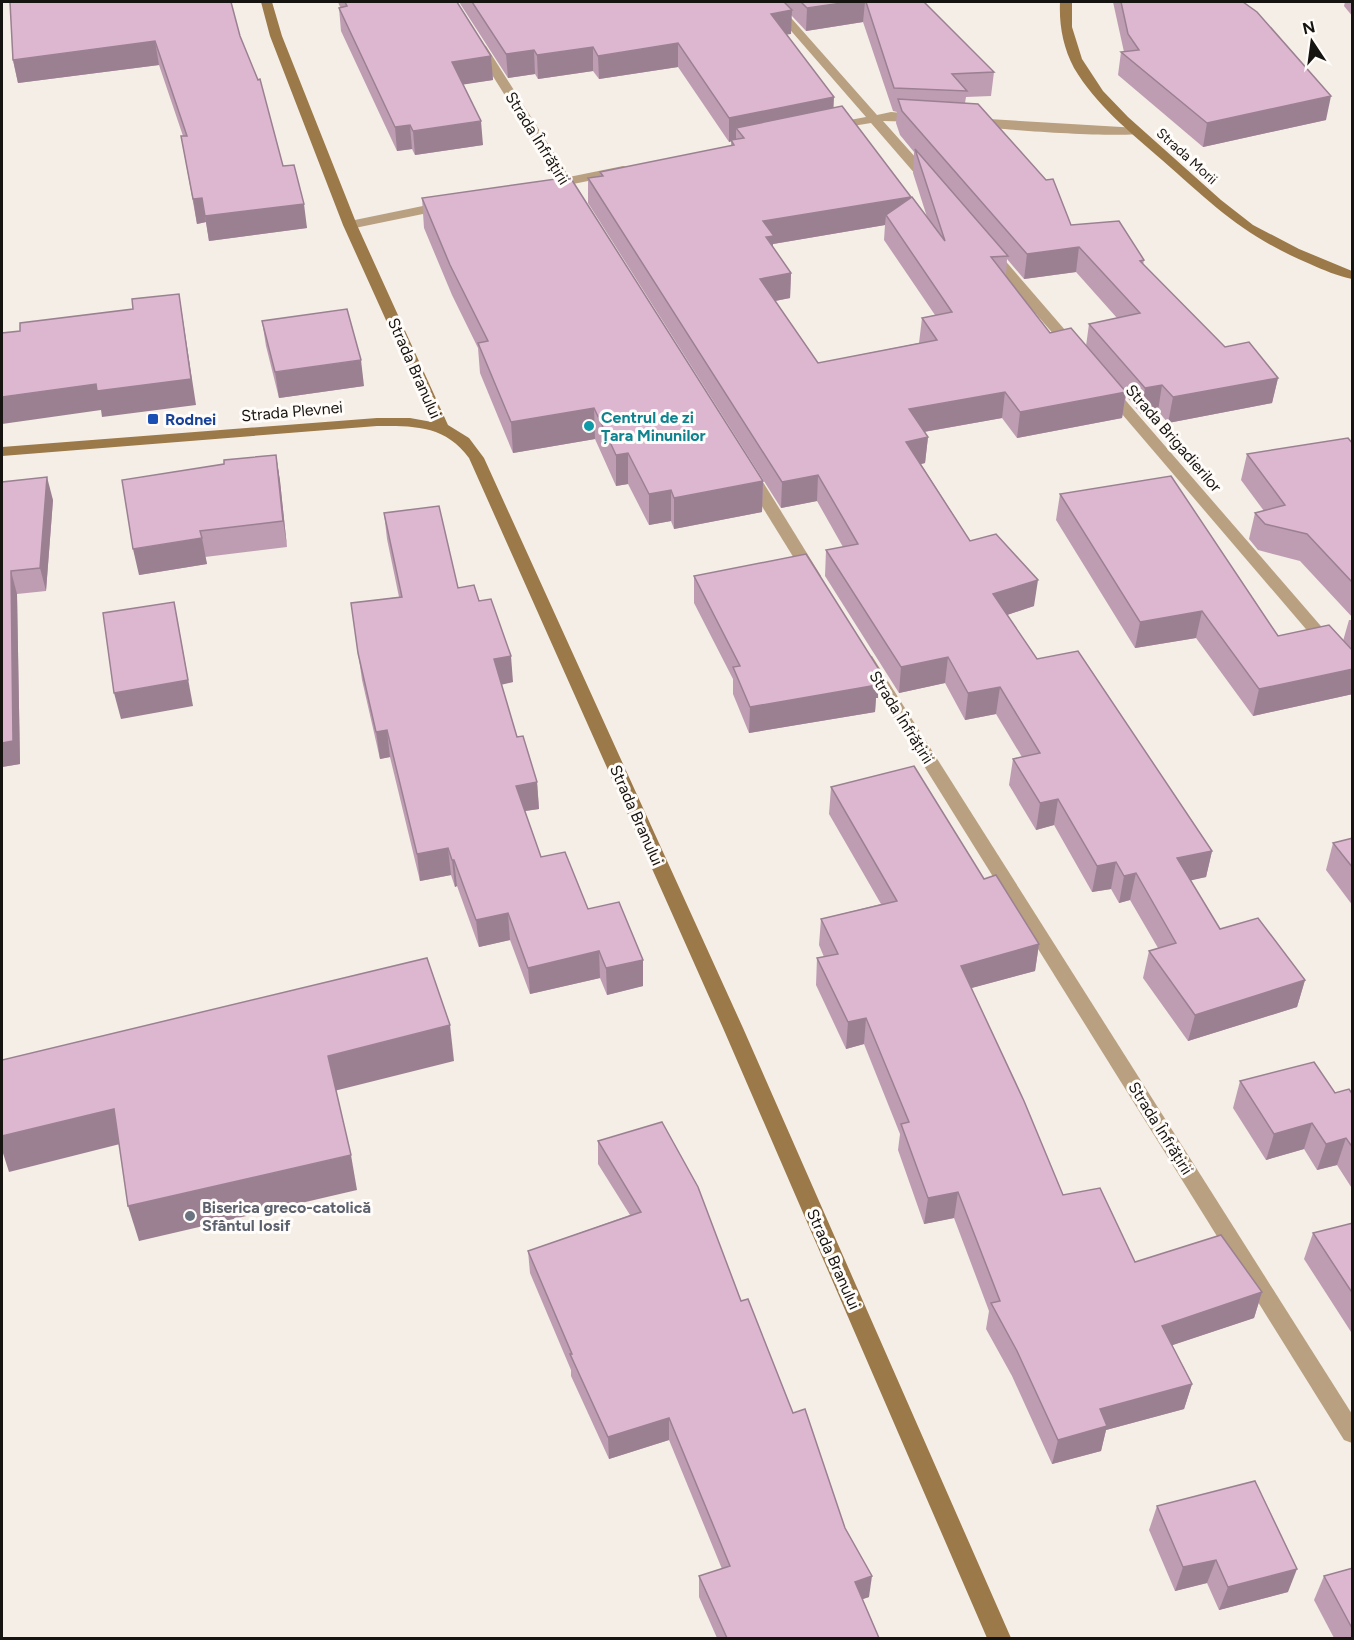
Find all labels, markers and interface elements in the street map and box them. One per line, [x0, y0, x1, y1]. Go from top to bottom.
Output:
north arrow [1282, 12, 1342, 72]
text: N [1301, 17, 1317, 39]
street label: Strada Înfrățirii [501, 88, 574, 188]
street label: Strada Morii [1153, 125, 1221, 188]
street label: Strada Branului [384, 315, 445, 422]
street label: Strada Brigadierilor [1122, 381, 1226, 497]
street label: Strada Plevnei [240, 398, 344, 425]
place label: Centrul de zi Țara Minunilor [601, 408, 706, 445]
place label: Rodnei [165, 410, 216, 429]
marker: Rodnei [146, 412, 160, 426]
marker: Centrul de zi Țara Minunilor [582, 419, 596, 433]
street label: Strada Înfrățirii [865, 667, 938, 767]
street label: Strada Branului [606, 762, 667, 869]
street label: Strada Înfrățirii [1124, 1078, 1197, 1178]
place label: Biserica greco-catolică Sfântul Iosif [202, 1198, 371, 1235]
street label: Strada Branului [803, 1206, 864, 1313]
marker: Biserica greco-catolică Sfântul Iosif [183, 1209, 197, 1223]

